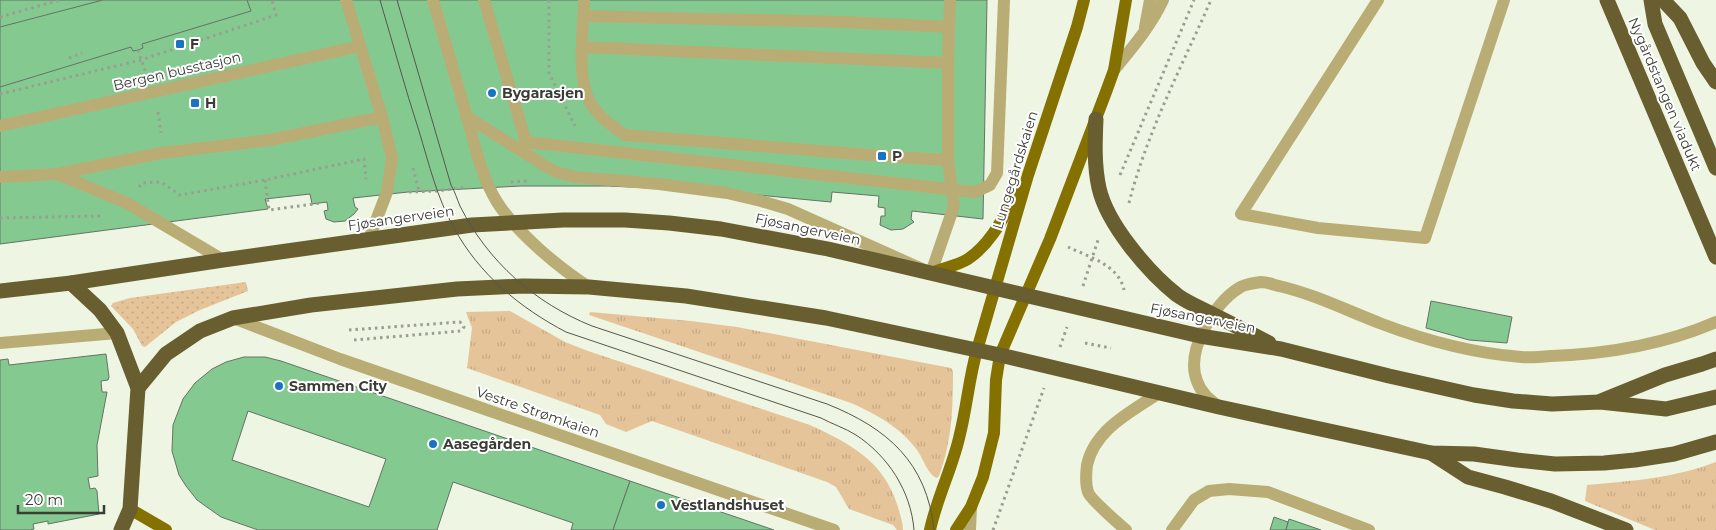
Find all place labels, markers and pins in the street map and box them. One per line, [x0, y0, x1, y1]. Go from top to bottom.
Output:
place label: F [190, 35, 199, 53]
marker: F [174, 38, 186, 50]
place label: Bygarasjen [502, 84, 584, 102]
marker: Bygarasjen [486, 87, 498, 99]
place label: H [205, 94, 216, 112]
marker: H [189, 97, 201, 109]
place label: P [892, 147, 902, 165]
marker: P [876, 150, 888, 162]
place label: Sammen City [289, 377, 388, 395]
marker: Sammen City [273, 380, 285, 392]
place label: Aasegården [442, 435, 531, 453]
marker: Aasegården [427, 438, 439, 450]
place label: Vestlandshuset [670, 496, 784, 514]
marker: Vestlandshuset [655, 499, 667, 511]

